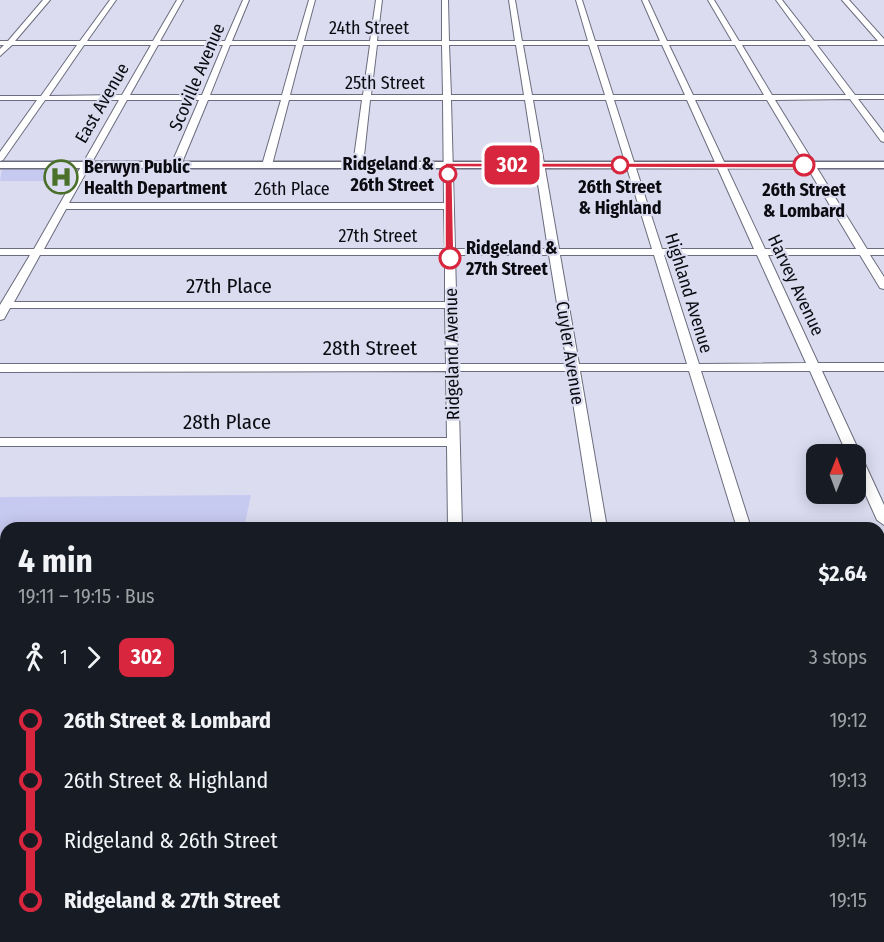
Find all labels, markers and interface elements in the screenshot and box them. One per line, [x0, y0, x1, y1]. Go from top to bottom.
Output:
street label: 24th Street [329, 17, 409, 39]
street label: Scoville Avenue [164, 20, 230, 134]
street label: East Avenue [70, 59, 134, 147]
street label: 25th Street [345, 72, 425, 94]
line badge: 302 [478, 146, 546, 184]
text: 302 [497, 152, 527, 178]
place label: Ridgeland & 26th Street [343, 153, 435, 196]
marker: 26th Street & Lombard [793, 154, 815, 176]
place label: Berwyn Public Health Department [84, 156, 228, 199]
marker: 26th Street & Highland [611, 156, 629, 174]
hospital icon: Berwyn Public Health Department [43, 159, 79, 195]
marker: Ridgeland & 26th Street [439, 165, 457, 183]
place label: 26th Street & Highland [577, 176, 662, 219]
street label: 26th Place [254, 178, 330, 200]
place label: 26th Street & Lombard [761, 179, 846, 222]
street label: 27th Street [339, 225, 418, 247]
street label: Highland Avenue [660, 230, 718, 356]
street label: Harvey Avenue [763, 231, 829, 339]
place label: Ridgeland & 27th Street [465, 237, 558, 280]
marker: Ridgeland & 27th Street [439, 247, 461, 269]
street label: 27th Place [186, 273, 272, 299]
street label: Ridgeland Avenue [440, 288, 464, 420]
street label: Cuyler Avenue [551, 300, 589, 406]
street label: 28th Street [323, 335, 417, 361]
street label: 28th Place [183, 409, 271, 435]
north arrow [806, 444, 866, 504]
map controls [806, 444, 866, 504]
text: 4 min [18, 541, 93, 581]
text: $2.64 [818, 560, 867, 587]
text: 19:11 – 19:15 · Bus [18, 584, 155, 608]
icon: walk [18, 641, 51, 674]
icon: forward [77, 641, 110, 674]
text: 302 [131, 644, 162, 670]
text: 1 [60, 645, 68, 669]
text: 3 stops [809, 645, 867, 669]
text: 26th Street & Lombard [64, 707, 271, 734]
text: 19:12 [829, 708, 867, 732]
text: 26th Street & Highland [64, 767, 268, 794]
text: 19:13 [829, 768, 867, 792]
text: Ridgeland & 26th Street [64, 827, 278, 854]
text: 19:14 [829, 828, 867, 852]
text: Ridgeland & 27th Street [64, 887, 280, 914]
text: 19:15 [829, 888, 867, 912]

